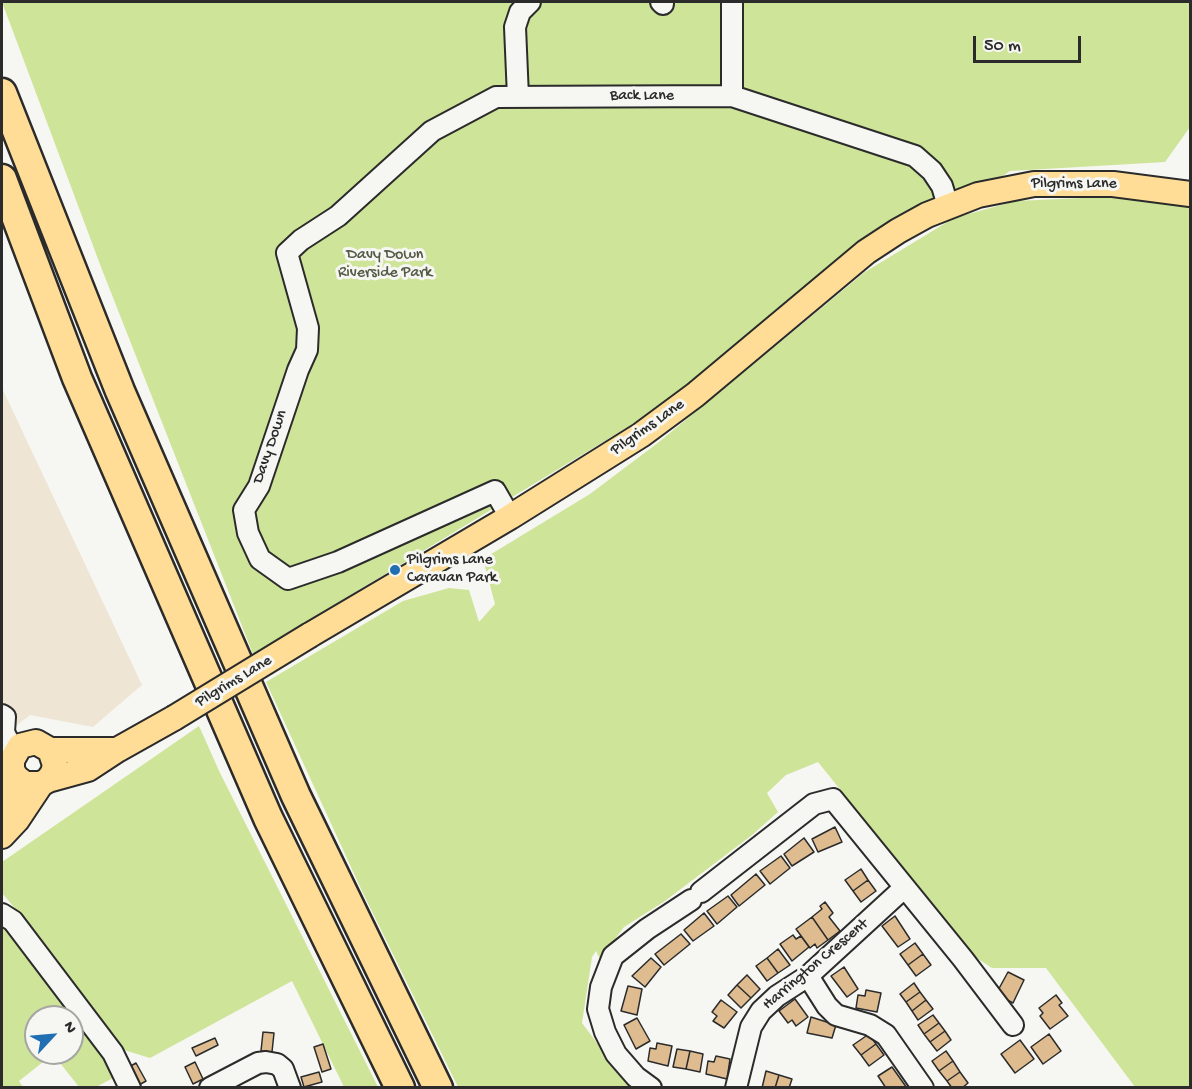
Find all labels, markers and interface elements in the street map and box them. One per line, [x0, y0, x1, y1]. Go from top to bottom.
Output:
scale bar [976, 24, 1084, 62]
text: 50 m [984, 36, 1021, 57]
street label: Back Lane [610, 87, 674, 107]
street label: Pilgrims Lane [1031, 175, 1117, 195]
park label: Davy Down Riverside Park [338, 246, 432, 284]
street label: Pilgrims Lane [607, 396, 689, 460]
street label: Davy Down [249, 408, 293, 486]
place label: Pilgrims Lane Caravan Park [407, 551, 497, 589]
marker: Pilgrims Lane Caravan Park [388, 563, 402, 577]
street label: Pilgrims Lane [192, 652, 276, 712]
street label: Harrington Crescent [759, 915, 873, 1015]
north arrow [24, 1005, 84, 1065]
text: N [58, 1019, 80, 1037]

